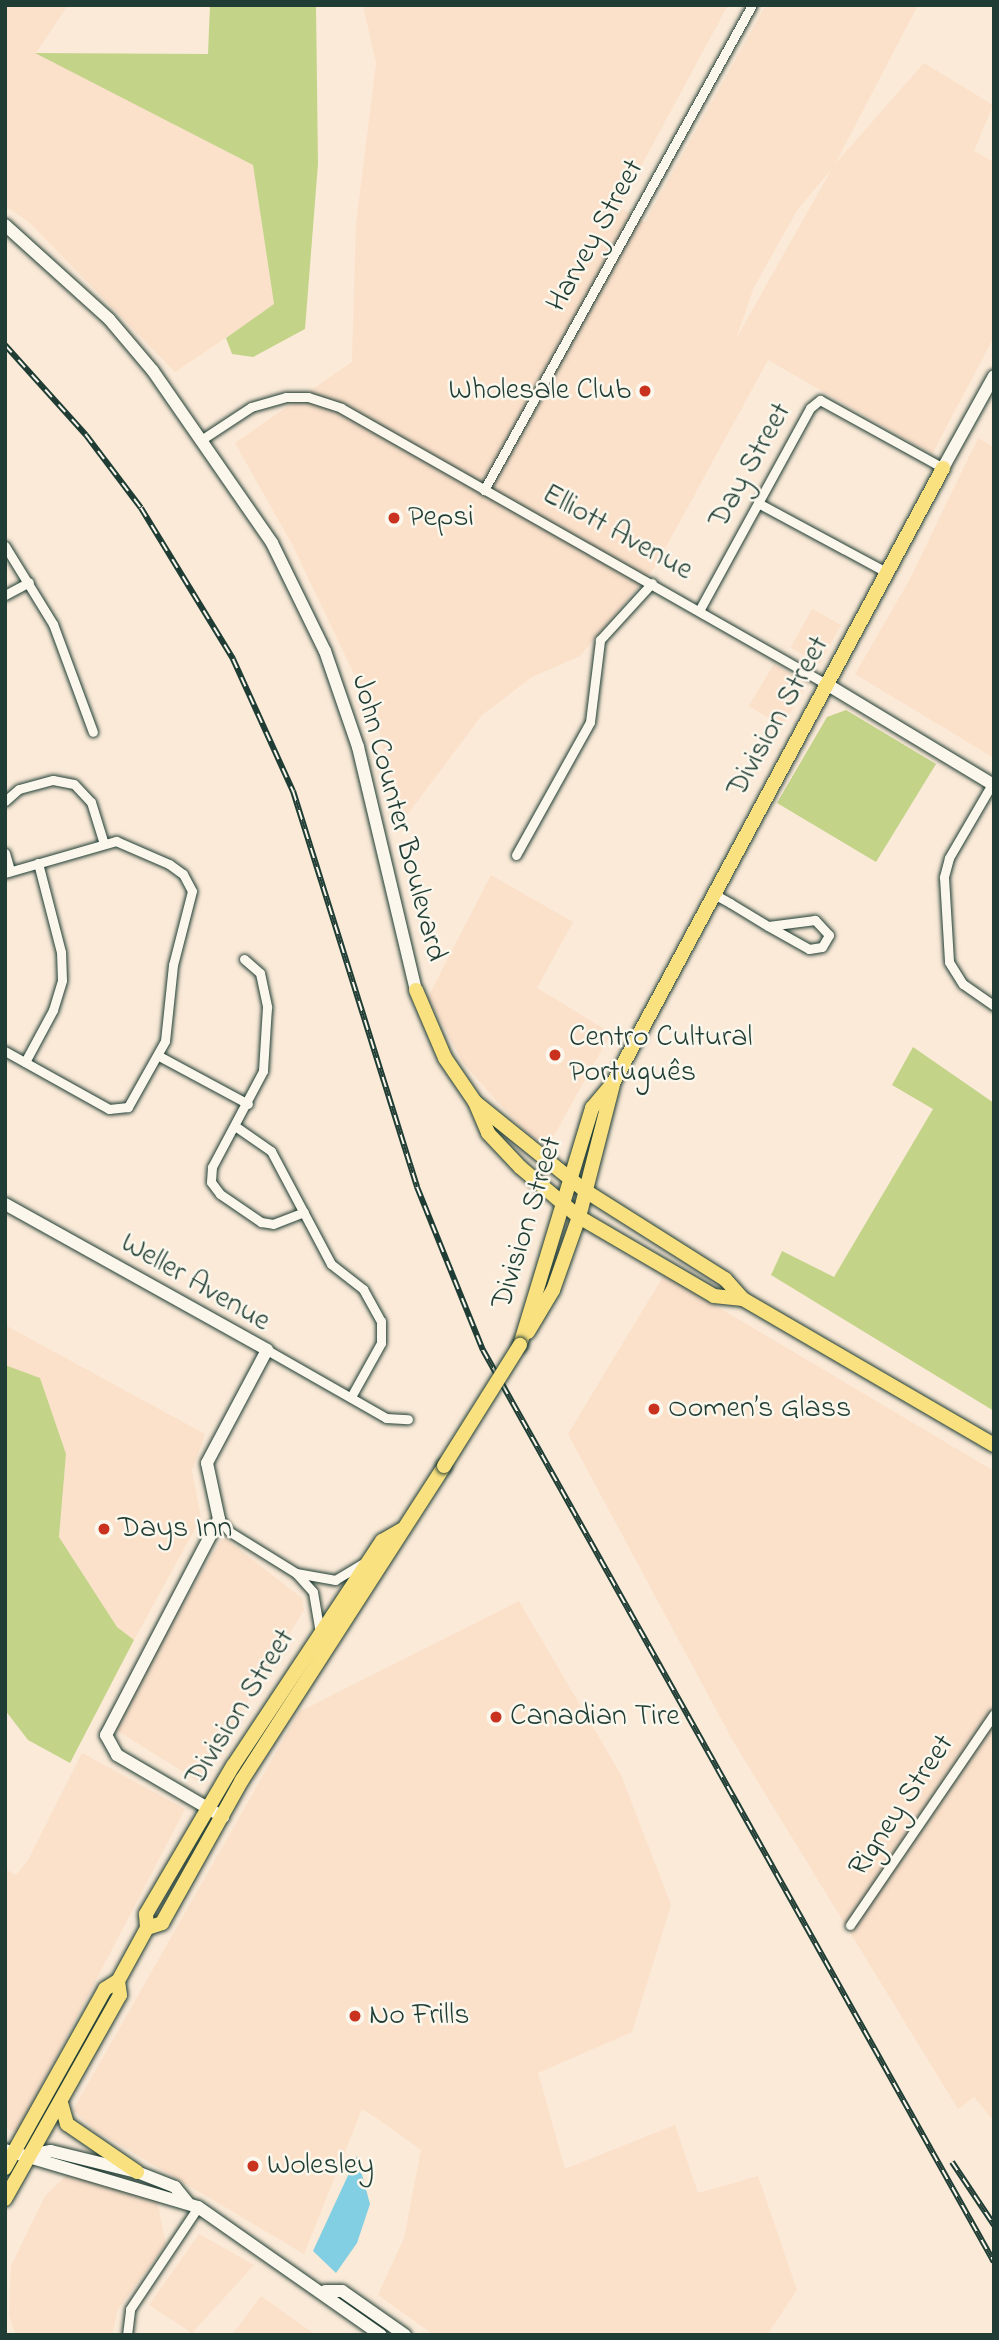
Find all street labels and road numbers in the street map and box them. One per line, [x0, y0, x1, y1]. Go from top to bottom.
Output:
street label: Harvey Street [539, 154, 653, 318]
street label: Day Street [702, 397, 800, 535]
street label: Elliott Avenue [535, 477, 699, 589]
street label: Division Street [720, 630, 838, 804]
street label: John Counter Boulevard [342, 671, 454, 965]
street label: Division Street [485, 1132, 571, 1314]
street label: Weller Avenue [114, 1226, 276, 1340]
street label: Division Street [178, 1623, 304, 1793]
street label: Rigney Street [841, 1728, 963, 1884]

